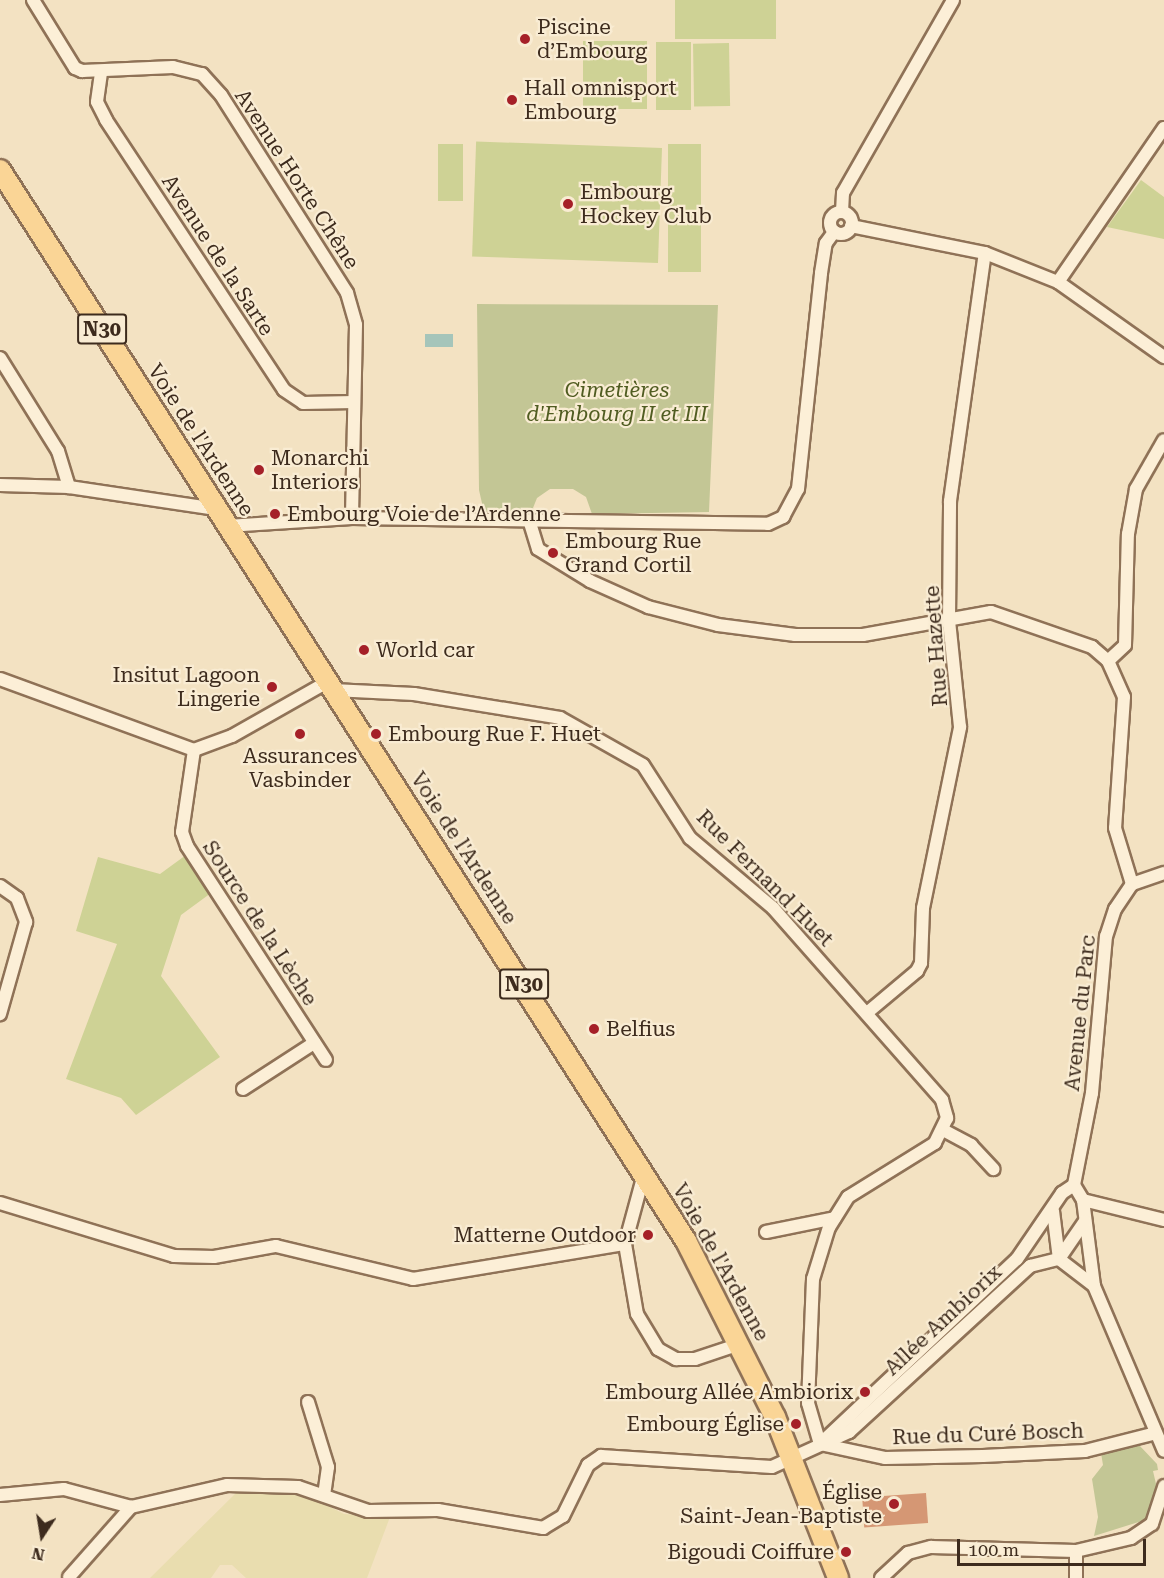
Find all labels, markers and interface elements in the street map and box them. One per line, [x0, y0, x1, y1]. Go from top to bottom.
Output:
place label: Piscine d’Embourg [537, 14, 647, 64]
marker: Piscine d’Embourg [518, 32, 532, 46]
place label: Hall omnisport Embourg [524, 75, 677, 125]
street label: Avenue Horte Chêne [229, 84, 365, 274]
marker: Hall omnisport Embourg [505, 93, 519, 107]
street label: Avenue de la Sarte [157, 170, 279, 340]
place label: Embourg Hockey Club [580, 179, 712, 229]
marker: Embourg Hockey Club [561, 197, 575, 211]
road number: N30 [76, 312, 128, 346]
street label: Voie de l'Ardenne [142, 359, 260, 521]
park label: Cimetières d'Embourg II et III [526, 377, 708, 427]
place label: Monarchi Interiors [271, 445, 369, 495]
marker: Monarchi Interiors [252, 463, 266, 477]
place label: Embourg Voie de l’Ardenne [287, 501, 561, 527]
marker: Embourg Voie de l’Ardenne [268, 507, 282, 521]
place label: Embourg Rue Grand Cortil [565, 528, 701, 578]
marker: Embourg Rue Grand Cortil [546, 546, 560, 560]
street label: Rue Hazette [919, 585, 953, 707]
place label: World car [376, 637, 475, 663]
marker: World car [357, 643, 371, 657]
place label: Insitut Lagoon Lingerie [112, 662, 260, 712]
marker: Insitut Lagoon Lingerie [265, 680, 279, 694]
place label: Embourg Rue F. Huet [388, 721, 601, 747]
marker: Assurances Vasbinder [293, 727, 307, 741]
marker: Embourg Rue F. Huet [369, 727, 383, 741]
place label: Assurances Vasbinder [243, 743, 357, 793]
street label: Voie de l'Ardenne [405, 767, 523, 929]
street label: Rue Fernand Huet [691, 804, 839, 952]
street label: Source de la Lèche [197, 836, 323, 1010]
street label: Avenue du Parc [1059, 934, 1101, 1092]
road number: N30 [498, 967, 550, 1001]
place label: Belfius [606, 1016, 675, 1042]
marker: Belfius [587, 1022, 601, 1036]
street label: Voie de l'Ardenne [667, 1179, 775, 1345]
place label: Matterne Outdoor [454, 1222, 636, 1248]
marker: Matterne Outdoor [641, 1228, 655, 1242]
street label: Allée Ambiorix [879, 1259, 1007, 1381]
place label: Embourg Allée Ambiorix [605, 1379, 853, 1405]
marker: Embourg Allée Ambiorix [858, 1385, 872, 1399]
place label: Embourg Église [627, 1411, 784, 1437]
marker: Embourg Église [789, 1417, 803, 1431]
street label: Rue du Curé Bosch [892, 1418, 1084, 1450]
place label: Église Saint-Jean-Baptiste [680, 1479, 882, 1529]
marker: Église Saint-Jean-Baptiste [887, 1497, 901, 1511]
north arrow [12, 1506, 72, 1566]
scale bar [960, 1527, 1149, 1565]
place label: Bigoudi Coiffure [667, 1539, 834, 1565]
text: 100 m [968, 1539, 1019, 1560]
text: N [30, 1544, 46, 1565]
marker: Bigoudi Coiffure [839, 1545, 853, 1559]

